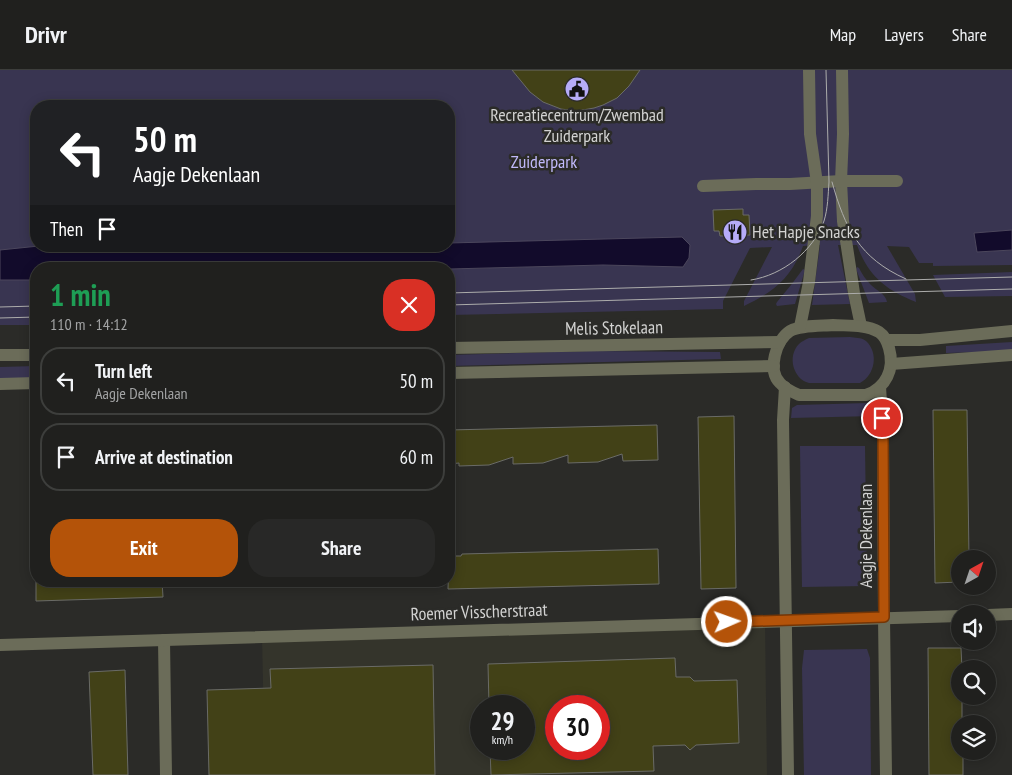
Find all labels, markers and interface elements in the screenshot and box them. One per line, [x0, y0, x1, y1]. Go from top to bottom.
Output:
text: Drivr [25, 19, 67, 50]
text: Map [830, 23, 856, 46]
text: Layers [884, 23, 924, 46]
text: Share [952, 23, 987, 46]
public building icon: Recreatiecentrum/Zwembad Zuiderpark [564, 76, 590, 102]
place label: Recreatiecentrum/Zwembad Zuiderpark [490, 103, 664, 147]
text: 50 m [133, 116, 197, 162]
icon: left [50, 120, 115, 185]
park label: Zuiderpark [511, 150, 577, 173]
text: Aagje Dekenlaan [133, 160, 260, 188]
icon: arrive [93, 215, 121, 243]
text: Then [50, 217, 83, 241]
restaurant icon: Het Hapje Snacks [722, 219, 748, 245]
place label: Het Hapje Snacks [752, 220, 860, 243]
text: 1 min [50, 275, 111, 314]
button: close [383, 279, 435, 331]
text: 110 m · 14:12 [50, 314, 128, 334]
street label: Melis Stokelaan [565, 315, 663, 340]
text: Turn left [95, 359, 152, 383]
icon: left [52, 367, 80, 395]
text: 50 m [400, 369, 433, 393]
text: Aagje Dekenlaan [95, 383, 188, 403]
pin [861, 397, 903, 439]
icon: arrive [868, 404, 896, 432]
icon: arrive [52, 443, 80, 471]
text: Arrive at destination [95, 445, 233, 469]
text: 60 m [400, 445, 433, 469]
street label: Aagje Dekenlaan [854, 484, 877, 588]
button: Exit [50, 519, 238, 577]
button: Share [248, 519, 435, 577]
north arrow [951, 550, 996, 595]
map controls [951, 550, 996, 760]
position arrow [700, 595, 752, 647]
street label: Roemer Visscherstraat [410, 598, 548, 625]
button: sound [951, 605, 996, 650]
button: search [951, 660, 996, 705]
speed limit sign: 30 [545, 695, 610, 760]
text: 29 [491, 705, 514, 737]
button: layers [951, 715, 996, 760]
text: km/h [492, 732, 513, 747]

